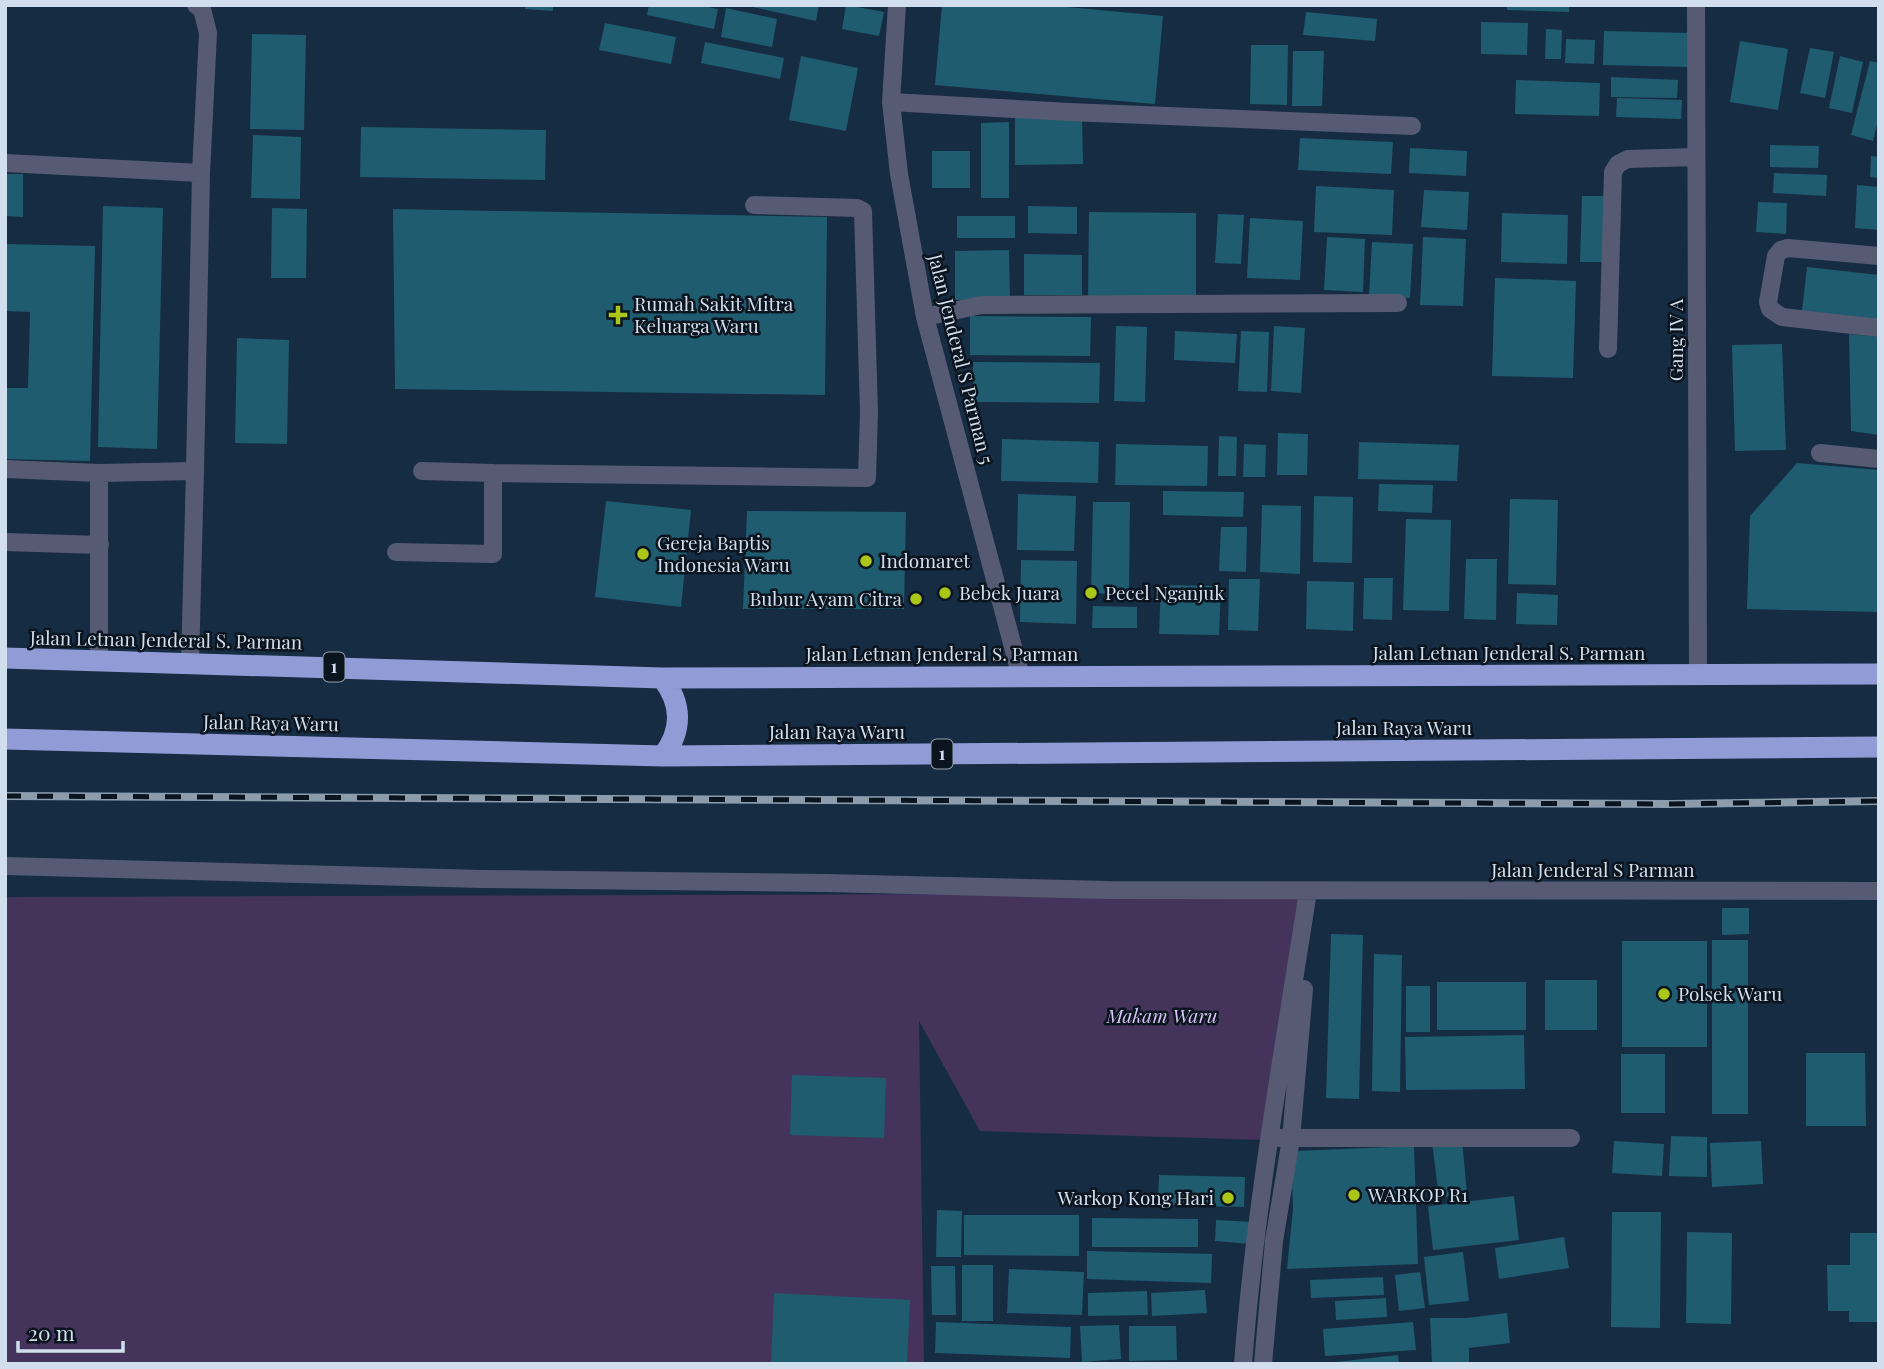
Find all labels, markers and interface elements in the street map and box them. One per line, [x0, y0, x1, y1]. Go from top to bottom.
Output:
street label: Jalan Jenderal S Parman 5 [923, 250, 1001, 467]
place label: Rumah Sakit Mitra Keluarga Waru [634, 290, 794, 338]
street label: Gang IV A [1662, 298, 1688, 381]
marker: Rumah Sakit Mitra Keluarga Waru [608, 305, 628, 325]
place label: Gereja Baptis Indonesia Waru [657, 529, 790, 577]
marker: Gereja Baptis Indonesia Waru [635, 546, 651, 562]
place label: Indomaret [880, 547, 970, 573]
marker: Indomaret [858, 553, 874, 569]
place label: Bebek Juara [959, 579, 1061, 605]
place label: Pecel Nganjuk [1105, 579, 1225, 605]
place label: Bubur Ayam Citra [749, 585, 903, 611]
marker: Bebek Juara [937, 585, 953, 601]
marker: Pecel Nganjuk [1083, 585, 1099, 601]
marker: Bubur Ayam Citra [908, 591, 924, 607]
street label: Jalan Letnan Jenderal S. Parman [29, 624, 303, 654]
street label: Jalan Letnan Jenderal S. Parman [1372, 639, 1646, 665]
street label: Jalan Letnan Jenderal S. Parman [805, 640, 1079, 666]
road number: 1 [324, 652, 344, 682]
street label: Jalan Raya Waru [202, 708, 339, 736]
street label: Jalan Raya Waru [1335, 714, 1472, 740]
street label: Jalan Raya Waru [768, 718, 905, 744]
road number: 1 [932, 740, 953, 768]
street label: Jalan Jenderal S Parman [1490, 856, 1695, 882]
place label: Polsek Waru [1678, 980, 1782, 1006]
marker: Polsek Waru [1656, 986, 1672, 1002]
park label: Makam Waru [1106, 1002, 1217, 1028]
place label: WARKOP R1 [1367, 1181, 1468, 1207]
place label: Warkop Kong Hari [1057, 1184, 1214, 1210]
marker: WARKOP R1 [1346, 1187, 1362, 1203]
marker: Warkop Kong Hari [1220, 1190, 1236, 1206]
scale bar [18, 1310, 122, 1354]
text: 20 m [28, 1318, 75, 1346]

